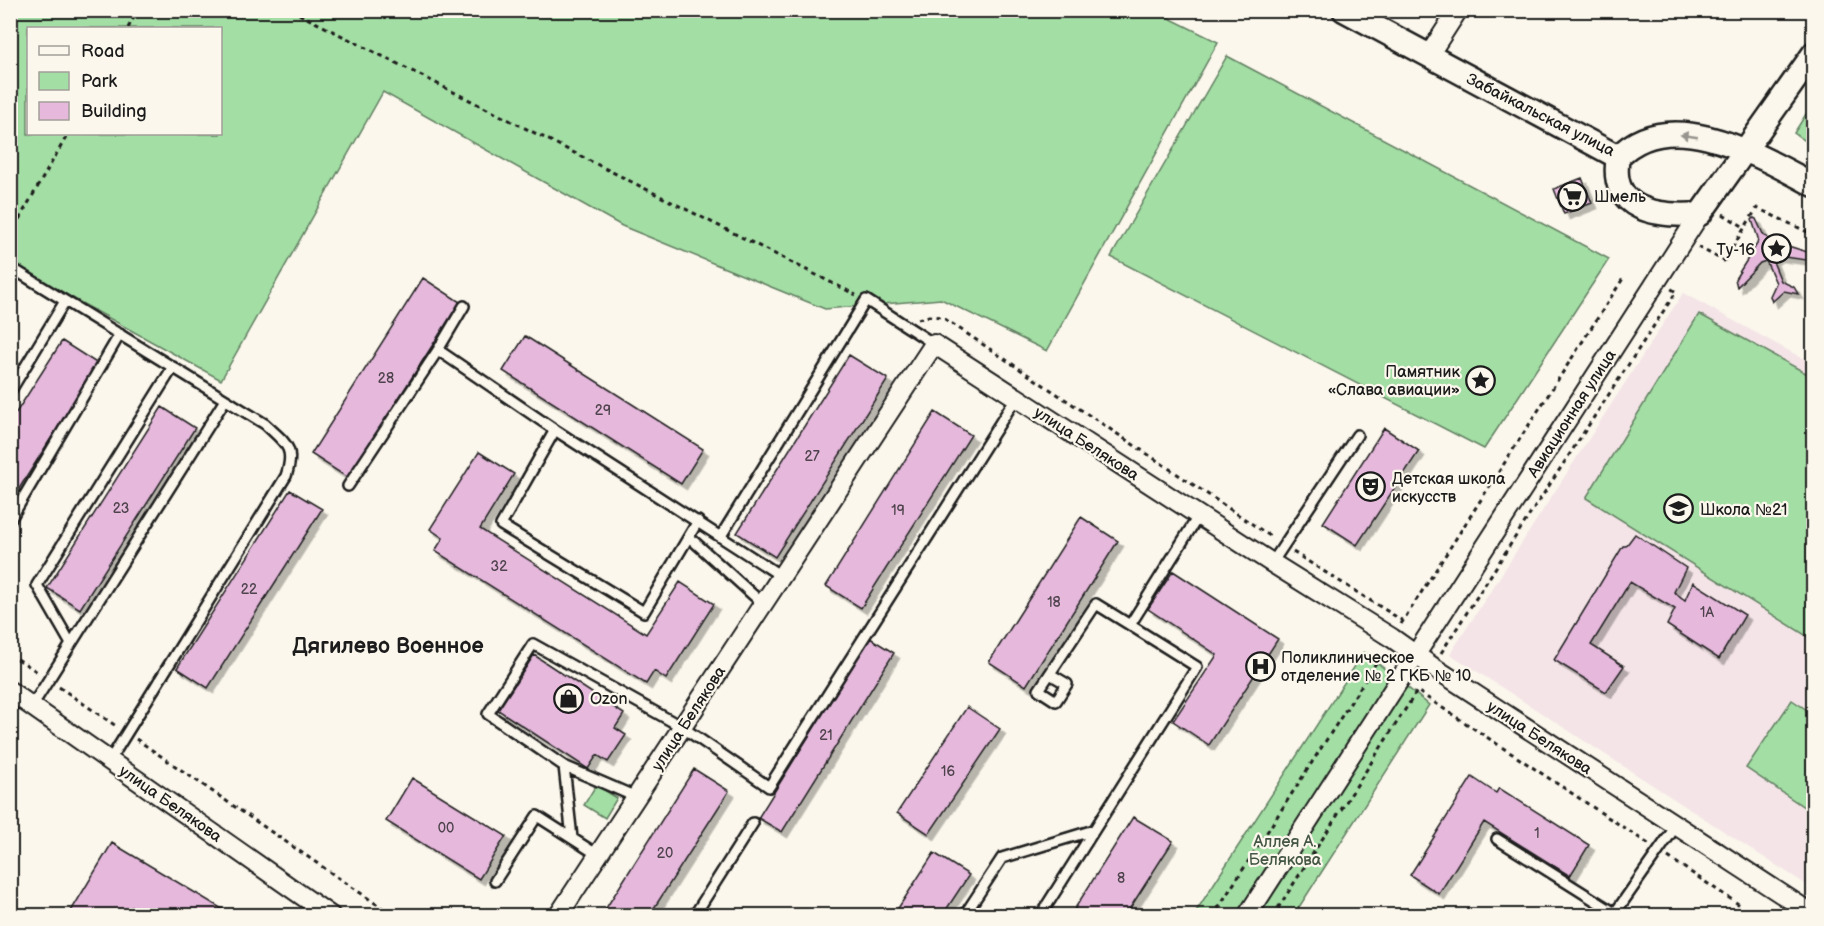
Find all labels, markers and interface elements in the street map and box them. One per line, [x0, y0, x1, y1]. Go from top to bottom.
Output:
legend [27, 27, 222, 135]
text: Road [81, 41, 125, 62]
street label: Забайкальская улица [1463, 70, 1618, 161]
text: Park [81, 71, 117, 92]
text: Building [81, 101, 147, 122]
one-way arrow [1679, 131, 1698, 140]
supermarket icon: Шмель [1557, 180, 1589, 212]
place label: Шмель [1594, 188, 1646, 207]
place icon: Ту-16 [1760, 233, 1792, 265]
place label: Ту-16 [1717, 241, 1755, 260]
street label: Авиационная улица [1523, 346, 1621, 482]
place label: Памятник «Слава авиации» [1328, 363, 1460, 400]
place icon: Памятник «Слава авиации» [1465, 364, 1497, 396]
house number: 28 [378, 370, 394, 387]
house number: 29 [595, 402, 611, 419]
street label: улица Белякова [1030, 403, 1143, 485]
house number: 27 [804, 448, 820, 465]
place label: Детская школа искусств [1392, 470, 1506, 507]
theatre icon: Детская школа искусств [1355, 471, 1387, 503]
school or university icon: Школа №21 [1663, 493, 1695, 525]
house number: 23 [113, 500, 129, 517]
place label: Школа №21 [1700, 501, 1787, 520]
house number: 19 [891, 502, 905, 519]
house number: 32 [491, 558, 508, 575]
house number: 22 [241, 581, 258, 598]
house number: 18 [1047, 594, 1061, 611]
house number: 1А [1700, 604, 1714, 621]
district label: Дягилево Военное [292, 633, 484, 660]
place label: Поликлиническое отделение № 2 ГКБ № 10 [1281, 649, 1471, 686]
hospital icon: Поликлиническое отделение № 2 ГКБ № 10 [1244, 650, 1276, 682]
street label: улица Белякова [648, 662, 730, 775]
shop icon: Ozon [553, 682, 585, 714]
place label: Ozon [590, 690, 628, 709]
street label: улица Белякова [1483, 697, 1596, 779]
house number: 21 [819, 727, 833, 744]
street label: улица Белякова [115, 762, 226, 847]
house number: 16 [941, 763, 955, 780]
house number: 00 [438, 820, 454, 837]
house number: 1 [1534, 825, 1540, 842]
park label: Аллея А. Белякова [1249, 833, 1322, 870]
house number: 20 [657, 845, 673, 862]
house number: 8 [1117, 870, 1125, 887]

